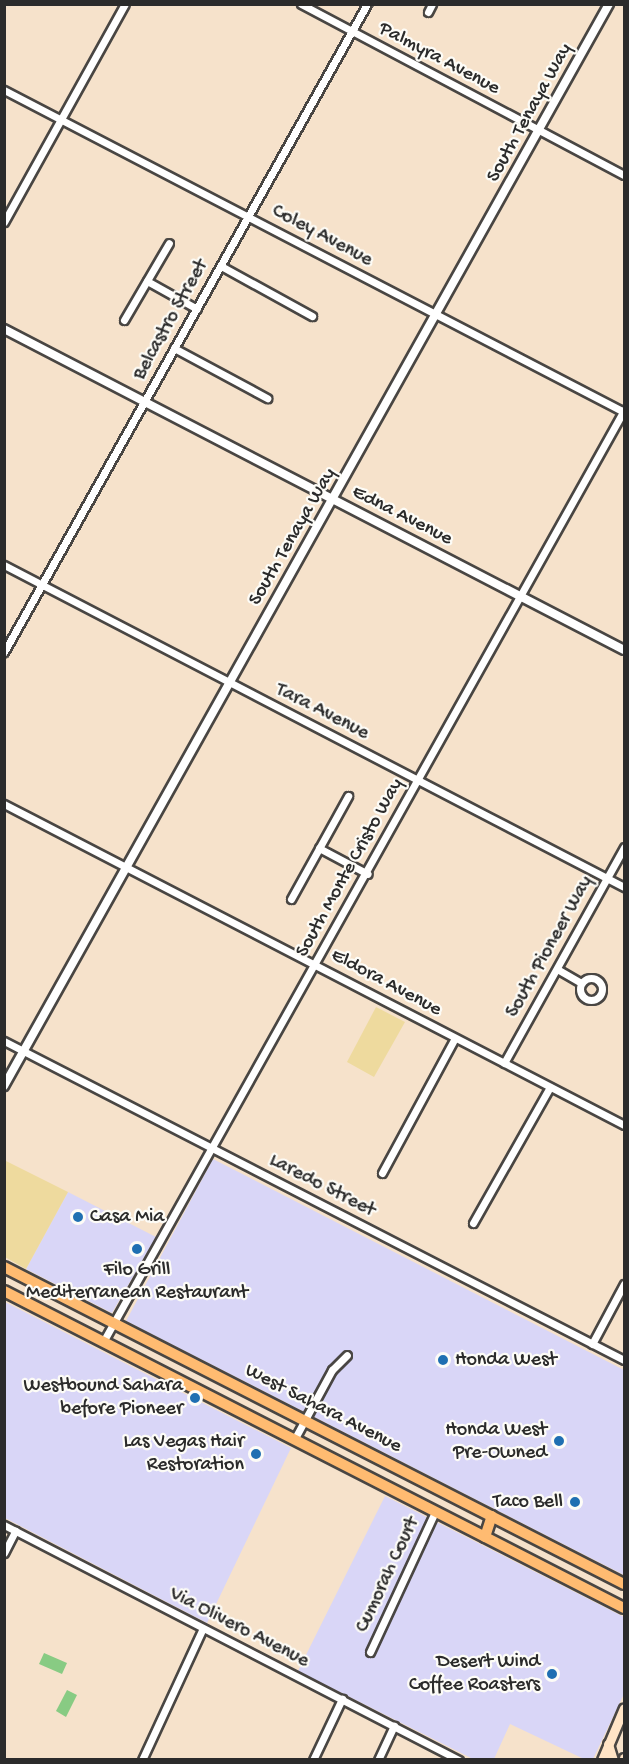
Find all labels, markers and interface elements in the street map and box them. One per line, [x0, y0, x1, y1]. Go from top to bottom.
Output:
street label: Palmyra Avenue [374, 17, 504, 101]
street label: South Tenaya Way [482, 39, 578, 187]
street label: Coley Avenue [268, 199, 376, 273]
street label: Belcastro Street [128, 256, 214, 384]
street label: South Tenaya Way [244, 464, 342, 610]
street label: Edna Avenue [348, 480, 456, 552]
street label: Tara Avenue [271, 678, 373, 746]
street label: South Monte Cristo Way [291, 774, 409, 962]
street label: South Pioneer Way [501, 872, 599, 1022]
street label: Eldora Avenue [326, 944, 446, 1022]
street label: Laredo Street [265, 1149, 379, 1223]
place label: Casa Mia [90, 1205, 164, 1229]
marker: Casa Mia [71, 1210, 85, 1224]
marker: Filo Grill Mediterranean Restaurant [130, 1242, 144, 1256]
place label: Filo Grill Mediterranean Restaurant [26, 1258, 248, 1305]
place label: Honda West [455, 1348, 557, 1372]
marker: Honda West [436, 1353, 450, 1367]
street label: West Sahara Avenue [241, 1359, 405, 1459]
place label: Westbound Sahara before Pioneer [23, 1374, 183, 1421]
marker: Westbound Sahara before Pioneer [188, 1391, 202, 1405]
place label: Honda West Pre-Owned [445, 1418, 547, 1465]
place label: Las Vegas Hair Restoration [124, 1430, 244, 1477]
marker: Honda West Pre-Owned [552, 1434, 566, 1448]
marker: Las Vegas Hair Restoration [249, 1447, 263, 1461]
place label: Taco Bell [493, 1490, 563, 1514]
marker: Taco Bell [568, 1495, 582, 1509]
street label: Cumorah Court [351, 1514, 425, 1636]
street label: Via Olivero Avenue [165, 1582, 313, 1674]
place label: Desert Wind Coffee Roasters [409, 1650, 540, 1697]
marker: Desert Wind Coffee Roasters [545, 1667, 559, 1681]

